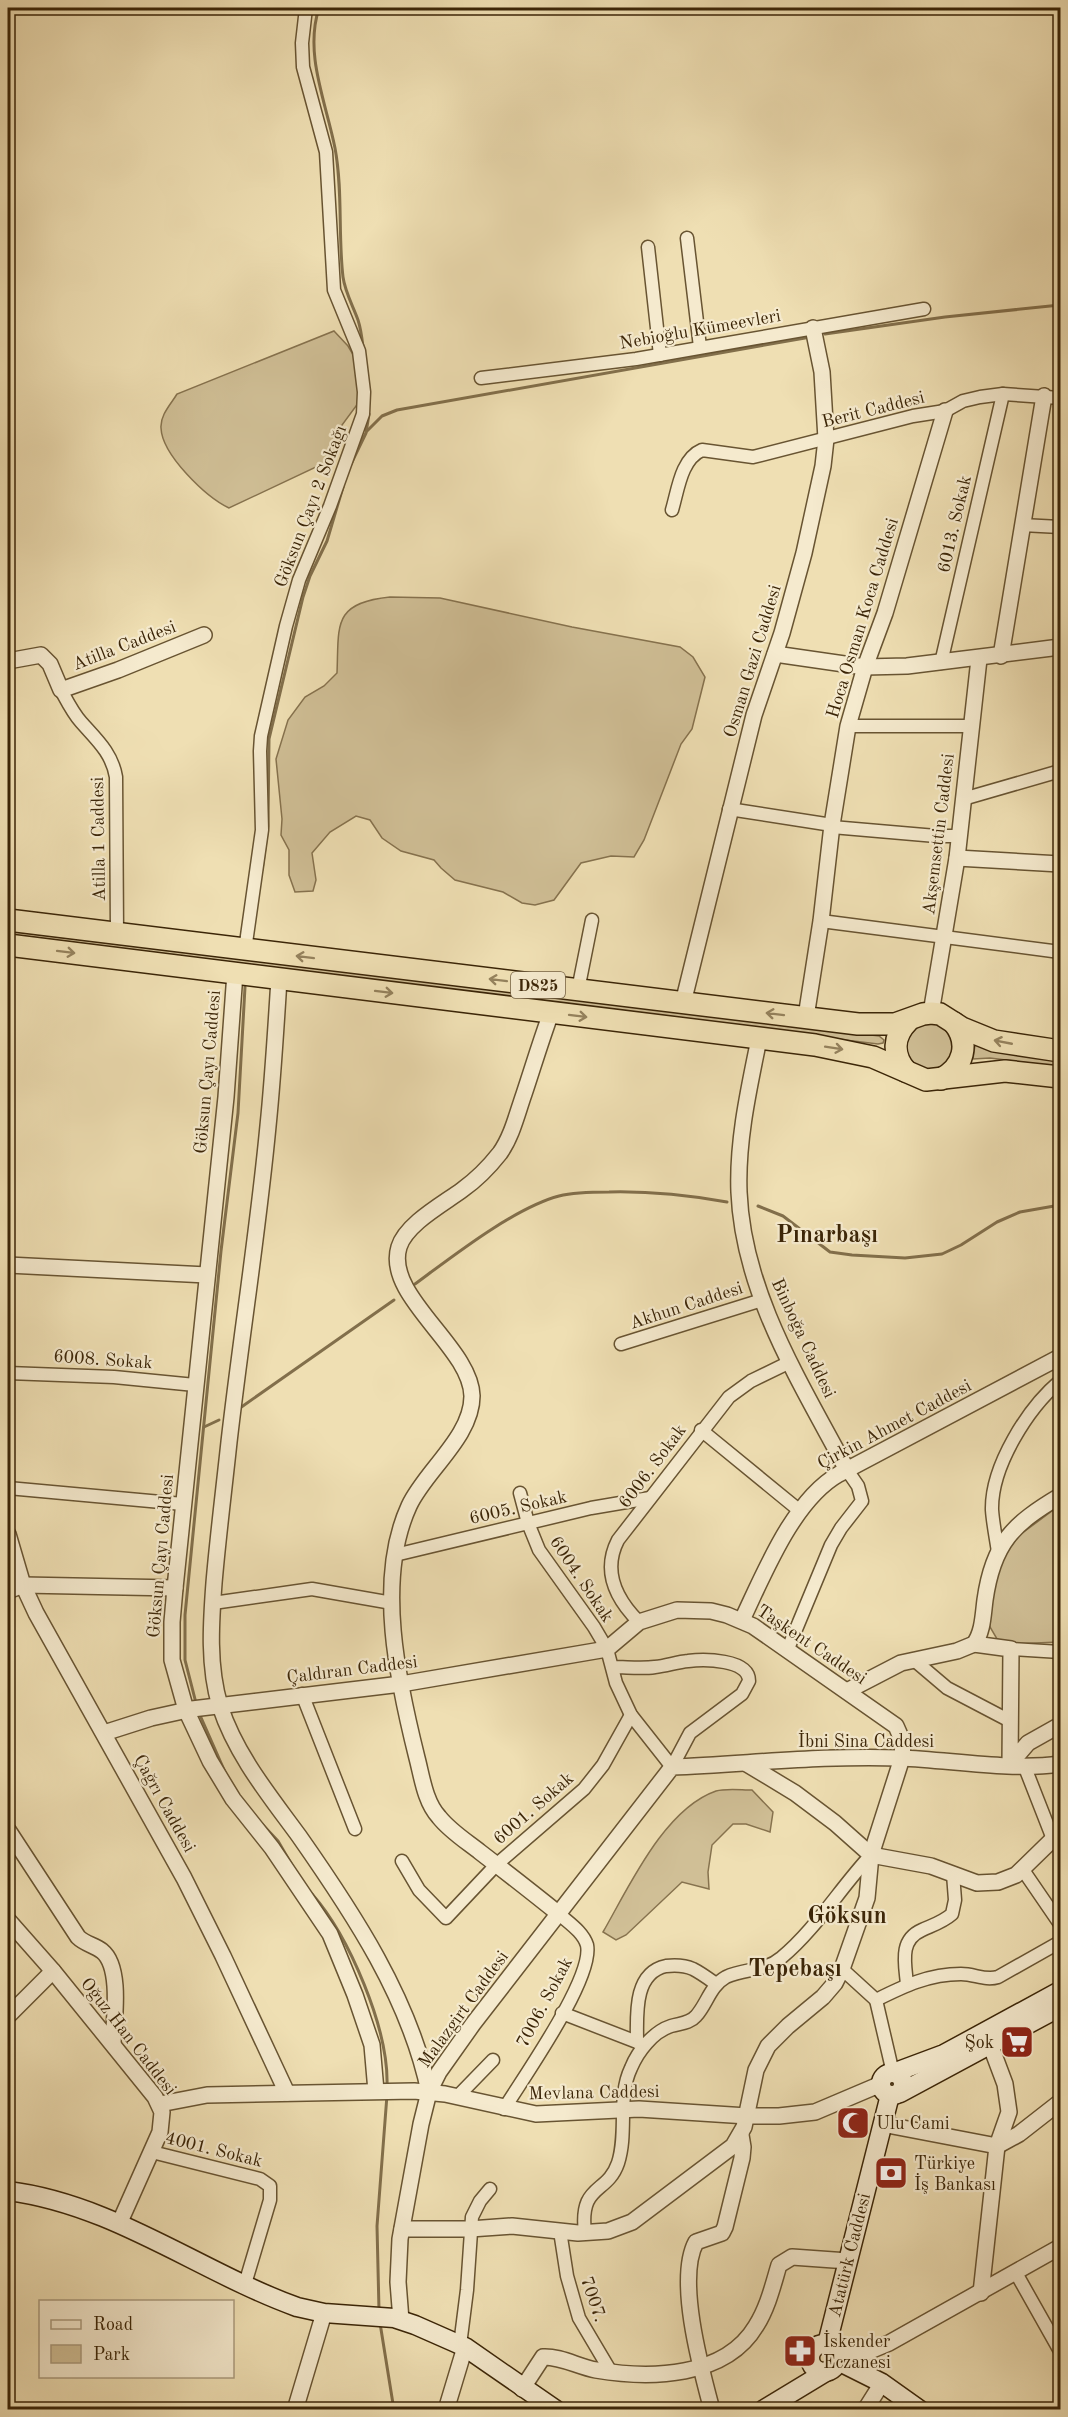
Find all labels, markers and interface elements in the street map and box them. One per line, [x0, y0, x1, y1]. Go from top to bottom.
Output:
street label: Nebioğlu Kümeevleri [618, 307, 782, 353]
street label: Berit Caddesi [820, 389, 926, 431]
street label: Göksun Çayı 2 Sokağı [272, 423, 350, 590]
street label: 6013. Sokak [935, 474, 975, 575]
street label: Hoca Osman Koca Caddesi [824, 516, 902, 721]
street label: Osman Gazi Caddesi [721, 583, 785, 740]
street label: Atilla Caddesi [70, 618, 179, 674]
street label: Akşemsettin Caddesi [920, 752, 958, 916]
street label: Atilla 1 Caddesi [89, 776, 109, 902]
one-way arrow [55, 947, 75, 958]
one-way arrow [295, 951, 315, 962]
road number: D825 [511, 972, 565, 998]
one-way arrow [489, 975, 509, 986]
one-way arrow [374, 987, 393, 998]
street label: Göksun Çayı Caddesi [192, 989, 224, 1155]
one-way arrow [766, 1008, 786, 1019]
one-way arrow [567, 1011, 587, 1022]
one-way arrow [993, 1036, 1013, 1047]
one-way arrow [823, 1043, 843, 1054]
district label: Pınarbaşı [776, 1224, 878, 1248]
street label: Binboğa Caddesi [768, 1276, 839, 1401]
street label: Akhun Caddesi [627, 1279, 745, 1333]
street label: 6008. Sokak [53, 1348, 153, 1372]
street label: Çirkin Ahmet Caddesi [815, 1377, 974, 1473]
street label: 6006. Sokak [616, 1421, 690, 1512]
street label: Göksun Çayı Caddesi [145, 1473, 177, 1639]
street label: 6005. Sokak [468, 1488, 569, 1528]
street label: 6004. Sokak [546, 1533, 616, 1626]
street label: Taşkent Caddesi [753, 1602, 870, 1688]
street label: Çaldıran Caddesi [286, 1653, 419, 1687]
street label: İbni Sina Caddesi [798, 1730, 934, 1751]
street label: Çağrı Caddesi [130, 1752, 198, 1855]
street label: 6001. Sokak [490, 1769, 577, 1848]
district label: Göksun [807, 1905, 887, 1929]
street label: Malazgirt Caddesi [415, 1948, 512, 2071]
street label: 7006. Sokak [514, 1954, 576, 2051]
district label: Tepebaşı [748, 1958, 842, 1982]
street label: Oğuz Han Caddesi [77, 1975, 180, 2099]
supermarket icon: Şok [999, 2024, 1035, 2060]
place label: Şok [965, 2034, 994, 2052]
street label: Mevlana Caddesi [528, 2083, 660, 2103]
mosque icon: Ulu Cami [835, 2105, 871, 2141]
place label: Ulu Cami [876, 2115, 950, 2133]
street label: 4001. Sokak [163, 2129, 264, 2171]
bank icon: Türkiye İş Bankası [873, 2155, 909, 2191]
place label: Türkiye İş Bankası [914, 2155, 996, 2194]
street label: Atatürk Caddesi [826, 2191, 874, 2319]
street label: 7007. [577, 2274, 609, 2324]
legend [39, 2300, 234, 2378]
text: Road [93, 2316, 133, 2334]
place label: İskender Eczanesi [823, 2330, 891, 2372]
pharmacy icon: İskender Eczanesi [782, 2333, 818, 2369]
text: Park [93, 2346, 130, 2364]

